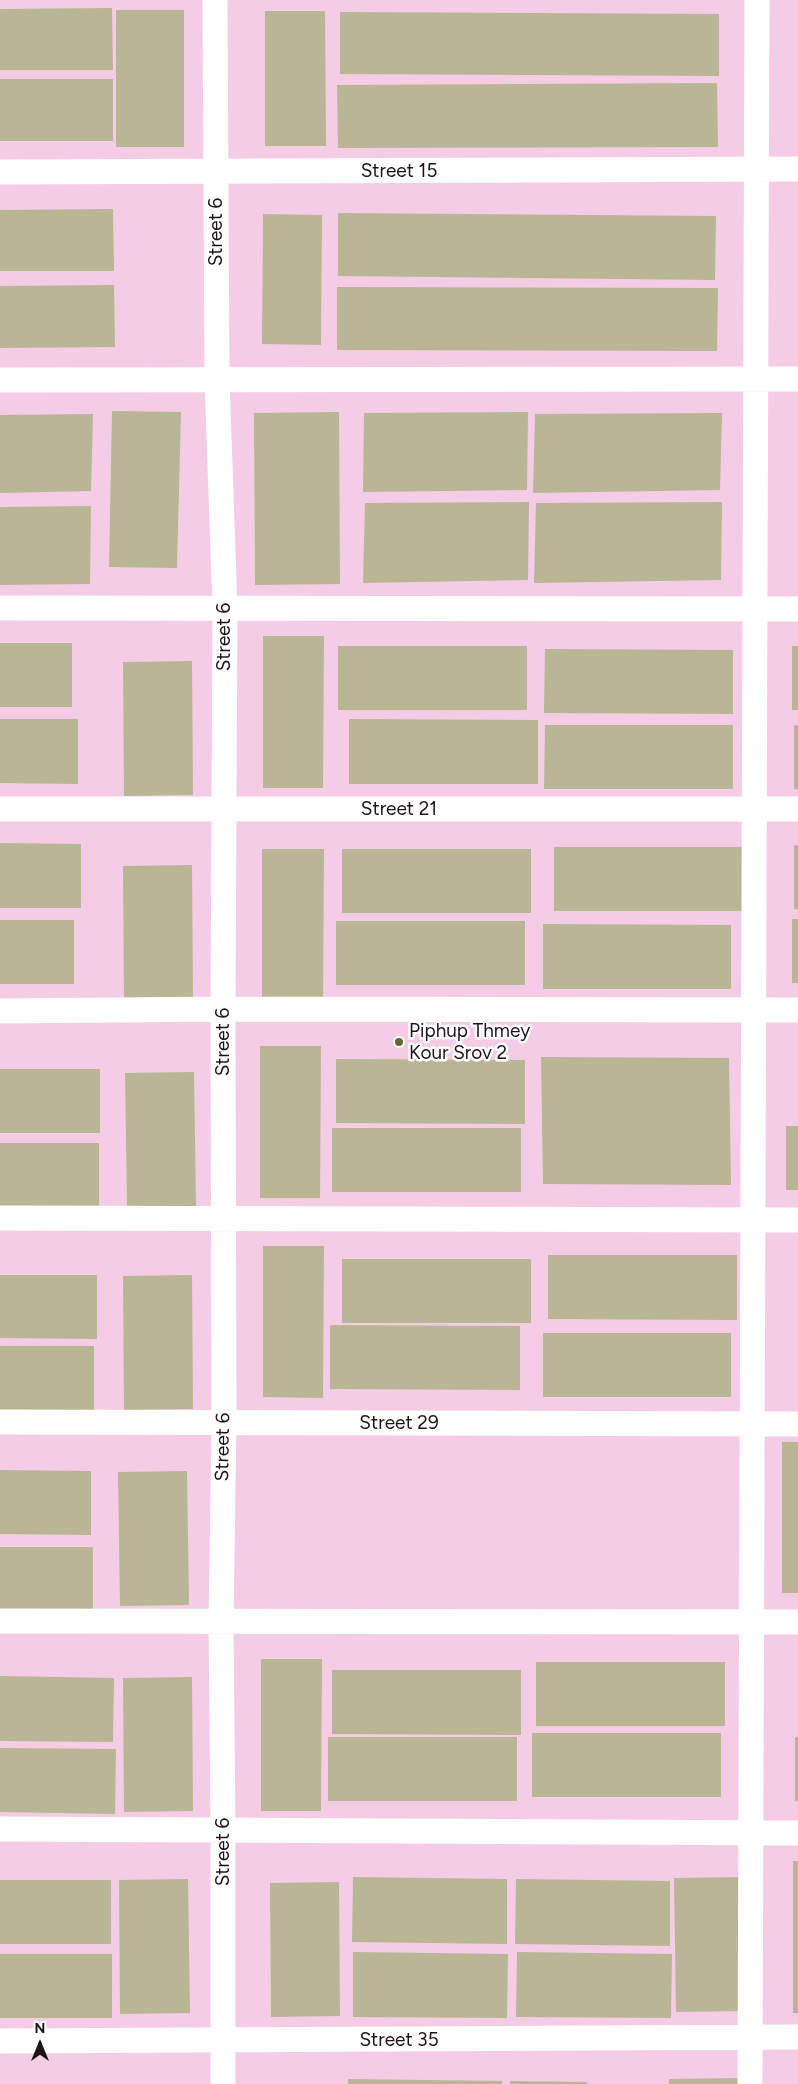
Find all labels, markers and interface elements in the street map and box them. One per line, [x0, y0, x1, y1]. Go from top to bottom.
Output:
street label: Street 15 [361, 160, 437, 182]
street label: Street 6 [205, 198, 227, 266]
street label: Street 6 [213, 603, 235, 671]
street label: Street 21 [361, 798, 437, 820]
street label: Street 6 [212, 1008, 234, 1076]
place label: Piphup Thmey Kour Srov 2 [409, 1020, 530, 1064]
marker: Piphup Thmey Kour Srov 2 [393, 1036, 405, 1048]
street label: Street 6 [211, 1412, 235, 1482]
street label: Street 29 [359, 1412, 439, 1434]
street label: Street 6 [212, 1818, 234, 1886]
north arrow [15, 2019, 65, 2069]
text: N [35, 2020, 45, 2037]
street label: Street 35 [359, 2029, 439, 2051]

